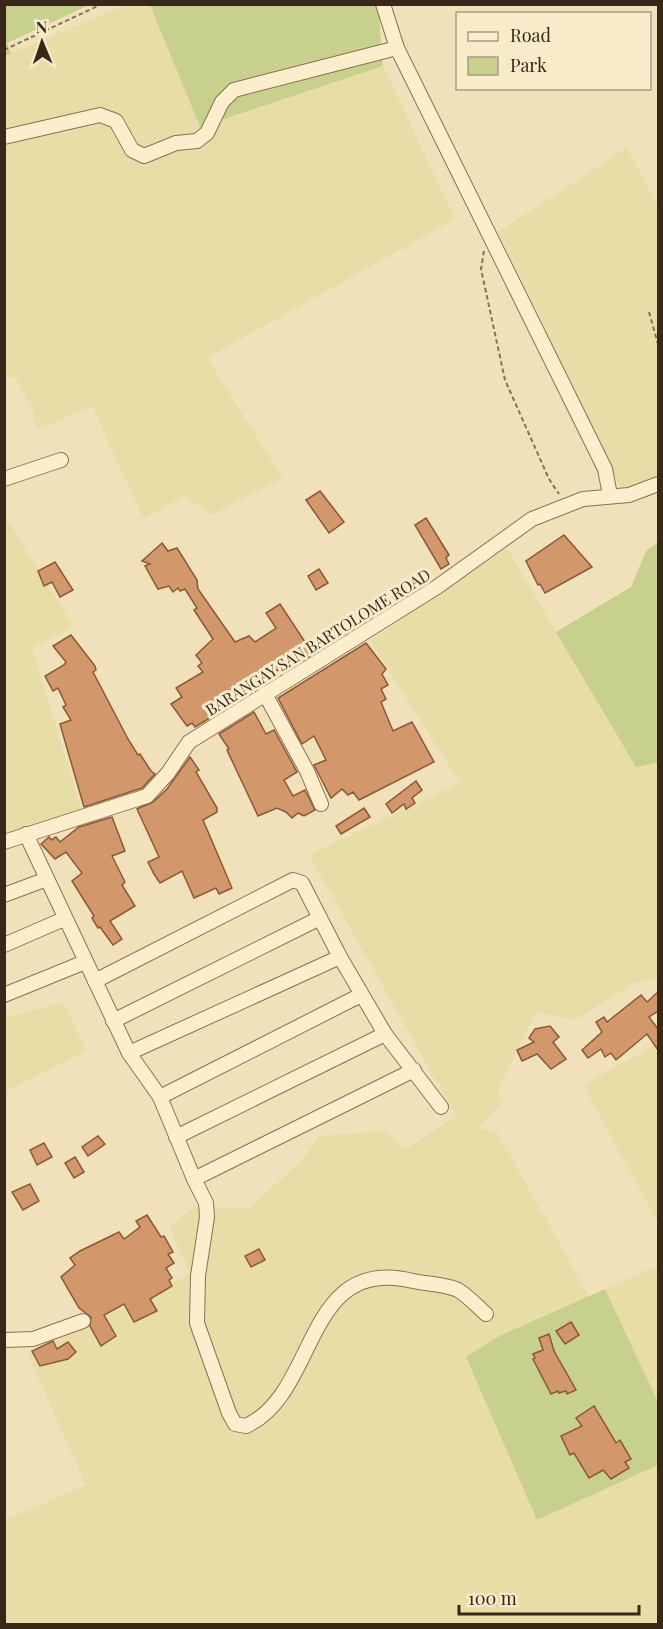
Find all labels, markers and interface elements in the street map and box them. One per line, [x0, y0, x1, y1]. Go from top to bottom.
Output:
north arrow [12, 12, 72, 72]
legend [456, 12, 651, 90]
text: N [35, 16, 48, 37]
text: Road [510, 23, 551, 47]
text: Park [510, 53, 547, 77]
street label: BARANGAY SAN BARTOLOME ROAD [201, 563, 434, 720]
scale bar [459, 1578, 639, 1616]
text: 100 m [468, 1586, 517, 1610]

